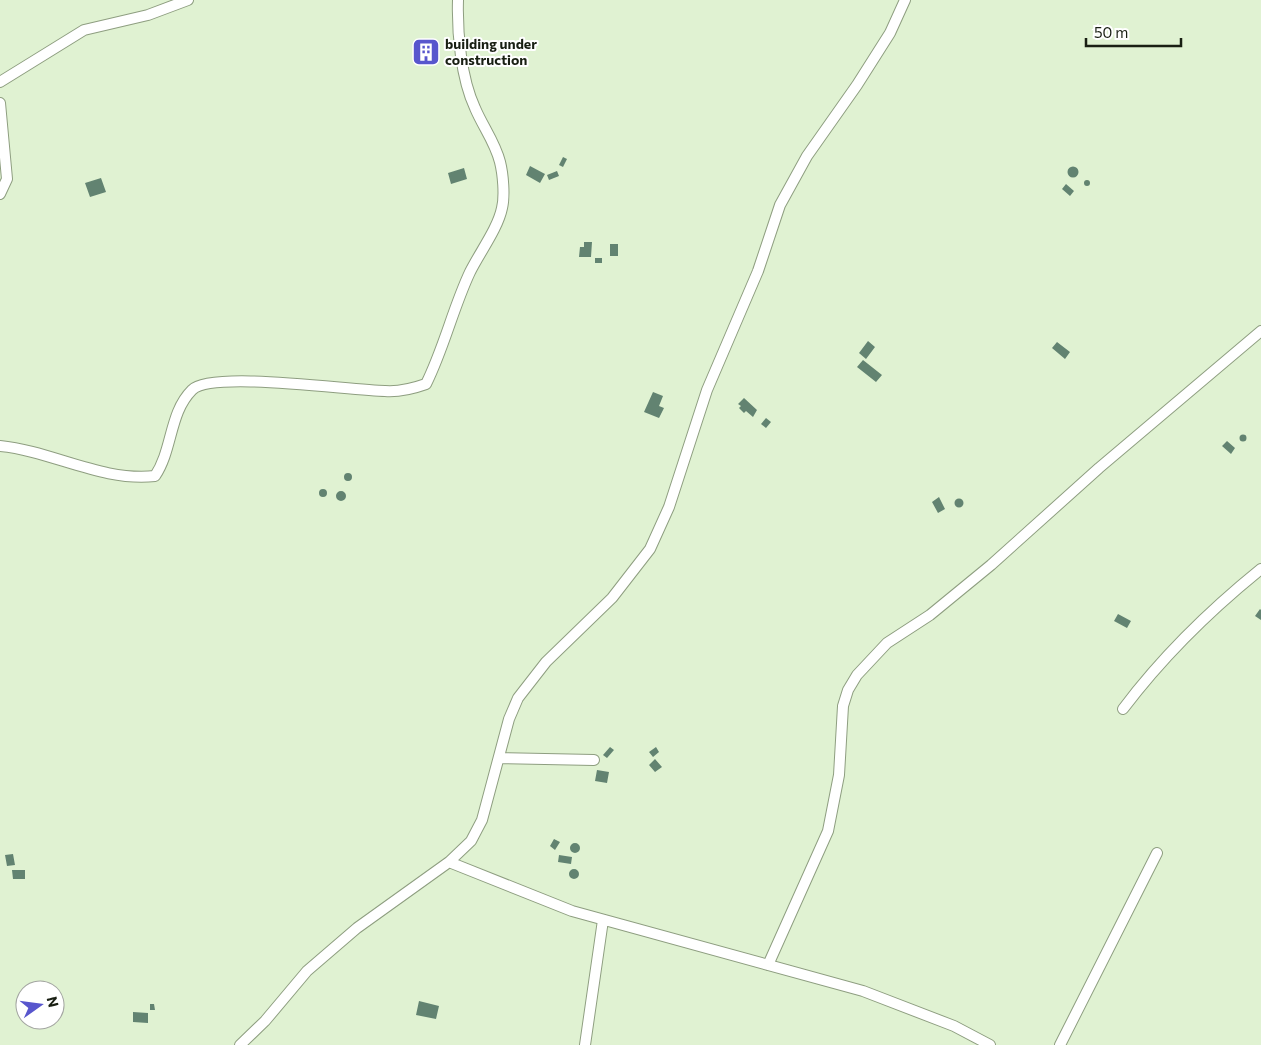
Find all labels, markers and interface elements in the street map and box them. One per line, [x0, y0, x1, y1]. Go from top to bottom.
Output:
scale bar [1086, 15, 1181, 47]
text: 50 m [1094, 23, 1128, 41]
place label: building under construction [445, 35, 537, 68]
building icon: building under construction [411, 37, 441, 67]
north arrow [15, 980, 65, 1030]
text: N [44, 995, 63, 1009]

